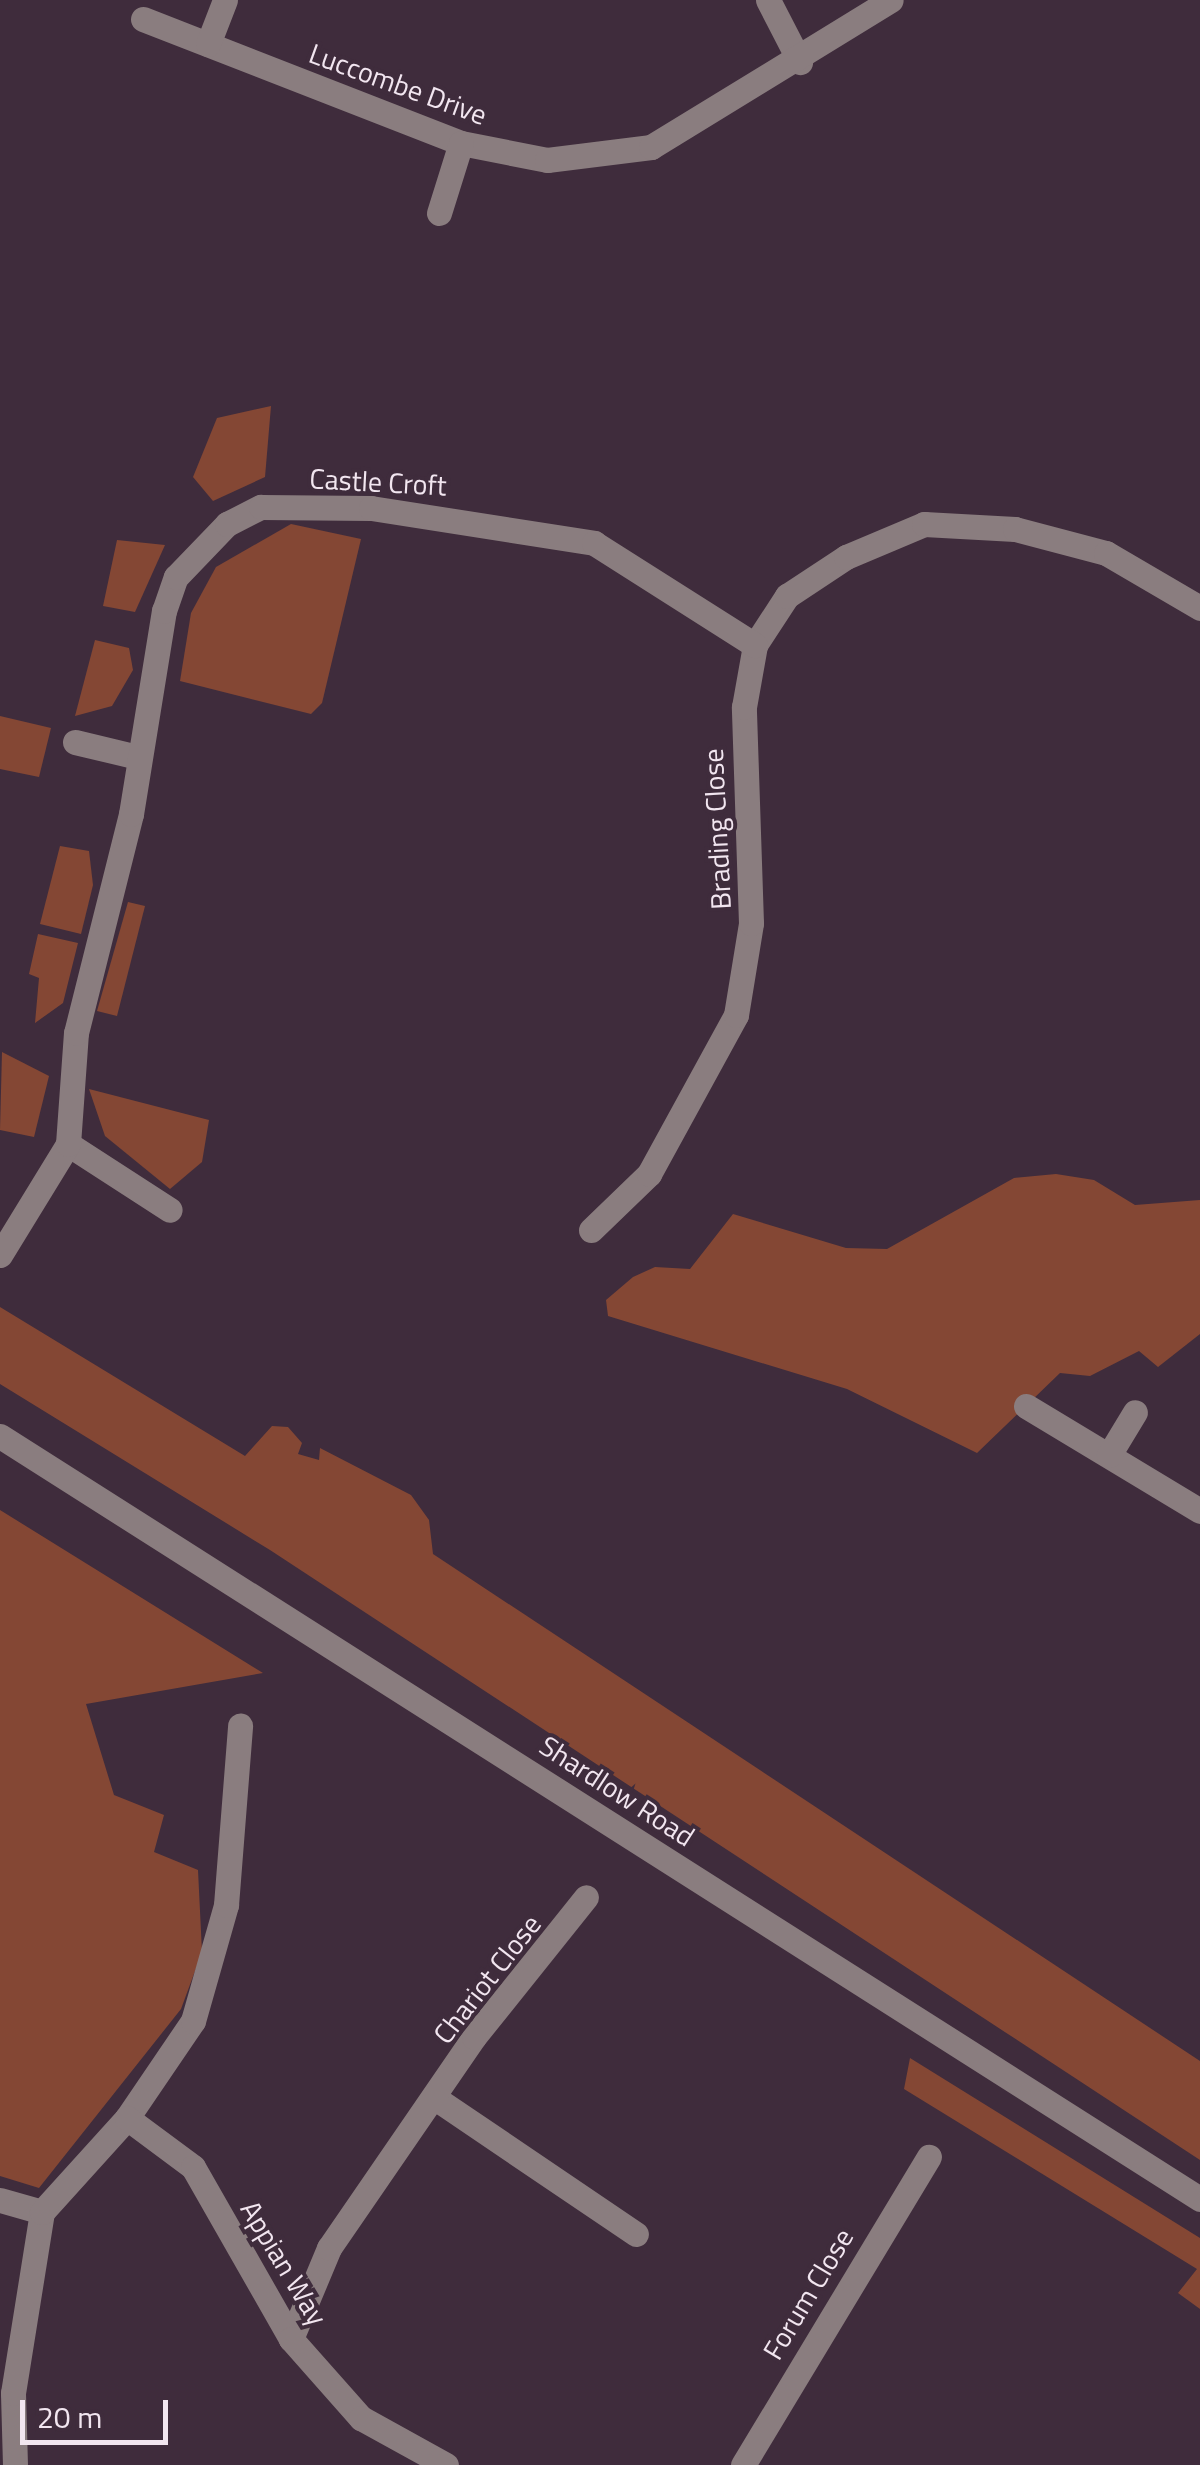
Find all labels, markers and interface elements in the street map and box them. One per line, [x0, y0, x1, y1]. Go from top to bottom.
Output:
street label: Luccombe Drive [305, 36, 491, 132]
street label: Castle Croft [309, 462, 447, 502]
street label: Brading Close [696, 748, 738, 910]
street label: Shardlow Road [533, 1729, 701, 1853]
street label: Chariot Close [426, 1908, 548, 2050]
street label: Appian Way [234, 2195, 334, 2331]
street label: Forum Close [756, 2222, 860, 2366]
scale bar [25, 2380, 172, 2442]
text: 20 m [37, 2394, 102, 2440]

